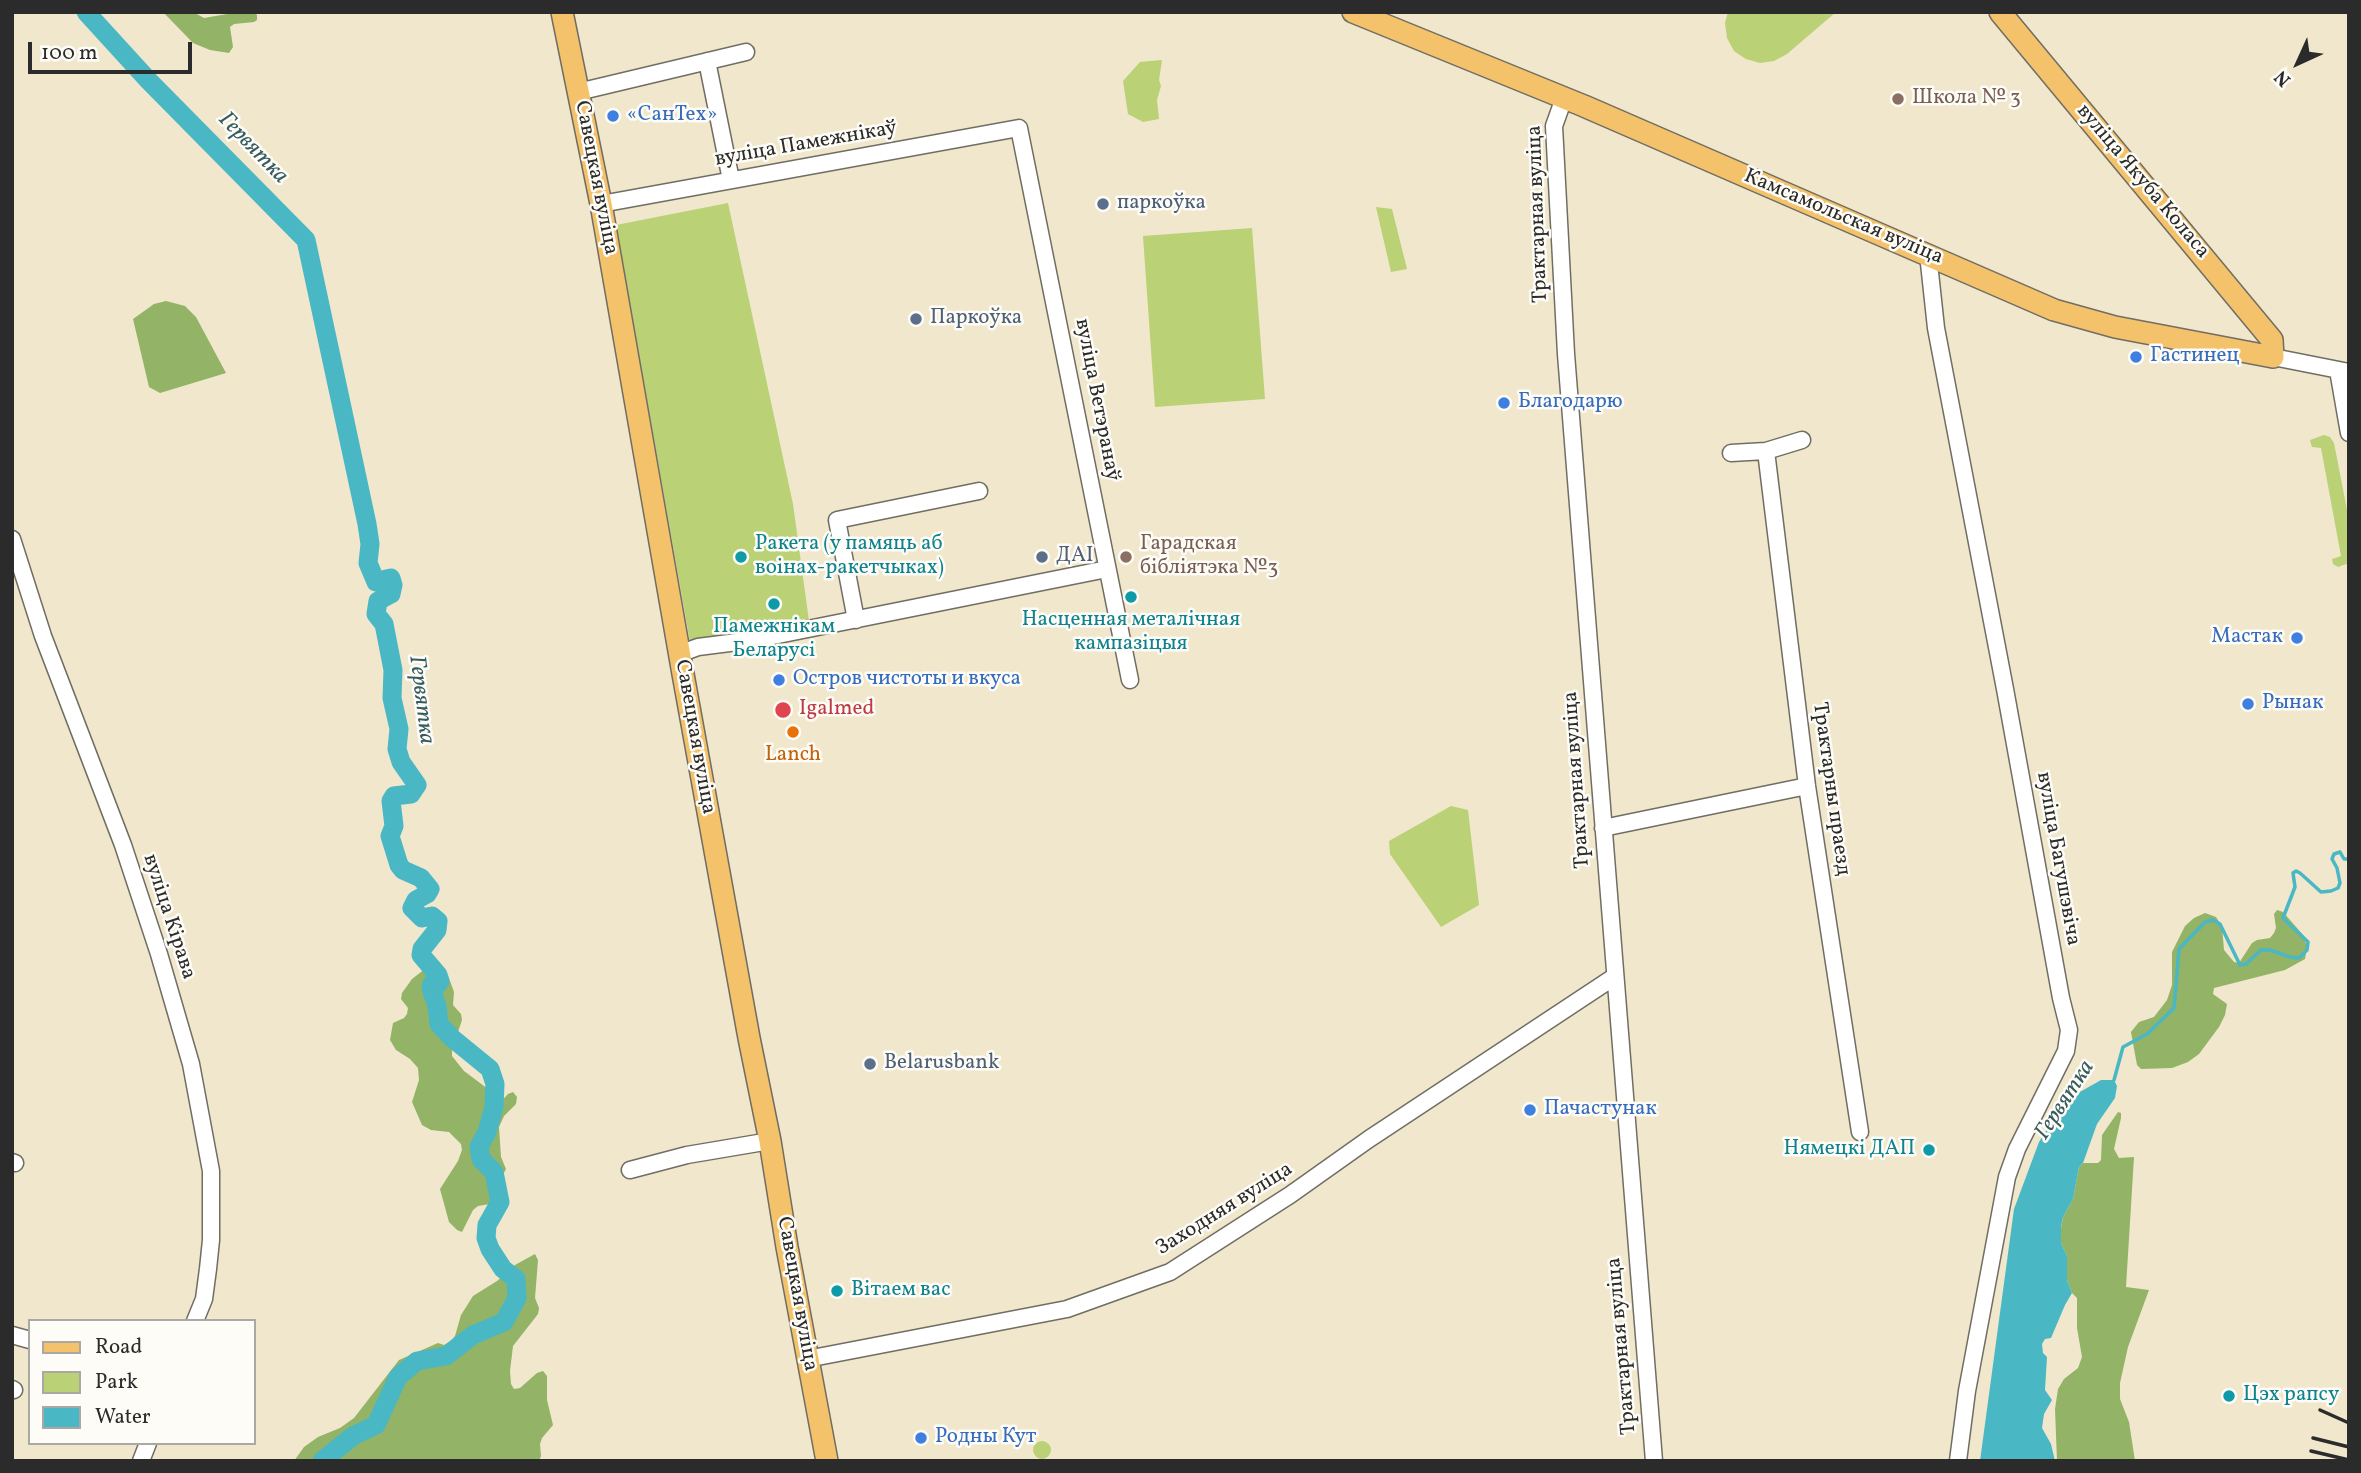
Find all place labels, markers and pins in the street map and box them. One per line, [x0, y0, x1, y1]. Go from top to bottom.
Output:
place label: Школа № 3 [1912, 86, 2021, 112]
marker: Школа № 3 [1890, 91, 1906, 107]
place label: «СанТех» [627, 103, 717, 129]
marker: «СанТех» [605, 108, 621, 124]
place label: паркоўка [1117, 191, 1206, 217]
marker: паркоўка [1095, 196, 1111, 212]
place label: Паркоўка [930, 306, 1022, 332]
marker: Паркоўка [908, 311, 924, 327]
place label: Гастинец [2150, 344, 2240, 370]
marker: Гастинец [2128, 349, 2144, 365]
place label: Благодарю [1518, 390, 1623, 416]
marker: Благодарю [1496, 395, 1512, 411]
place label: Ракета (у памяць аб воінах-ракетчыках) [755, 532, 944, 582]
place label: Гарадская бібліятэка №3 [1140, 532, 1278, 582]
place label: ДАІ [1056, 544, 1093, 570]
marker: Ракета (у памяць аб воінах-ракетчыках) [733, 549, 749, 565]
marker: ДАІ [1034, 549, 1050, 565]
marker: Гарадская бібліятэка №3 [1118, 549, 1134, 565]
marker: Насценная металічная кампазіцыя [1123, 589, 1139, 605]
marker: Памежнікам Беларусі [766, 596, 782, 612]
place label: Насценная металічная кампазіцыя [1022, 608, 1240, 658]
place label: Памежнікам Беларусі [713, 615, 835, 665]
place label: Мастак [2211, 625, 2283, 651]
marker: Мастак [2289, 630, 2305, 646]
place label: Остров чистоты и вкуса [793, 667, 1021, 693]
marker: Остров чистоты и вкуса [771, 672, 787, 688]
place label: Рынак [2262, 691, 2323, 717]
marker: Рынак [2240, 696, 2256, 712]
place label: Igalmed [799, 697, 874, 723]
marker: Igalmed [773, 700, 793, 720]
marker: Lanch [785, 724, 801, 740]
place label: Lanch [765, 743, 821, 769]
place label: Belarusbank [884, 1051, 999, 1077]
marker: Belarusbank [862, 1056, 878, 1072]
place label: Пачастунак [1544, 1097, 1657, 1123]
marker: Пачастунак [1522, 1102, 1538, 1118]
place label: Нямецкі ДАП [1784, 1137, 1915, 1163]
marker: Нямецкі ДАП [1921, 1142, 1937, 1158]
place label: Вітаем вас [851, 1278, 951, 1304]
marker: Вітаем вас [829, 1283, 845, 1299]
place label: Цэх рапсу [2243, 1383, 2339, 1409]
marker: Цэх рапсу [2221, 1388, 2237, 1404]
place label: Родны Кут [935, 1425, 1036, 1451]
marker: Родны Кут [913, 1430, 929, 1446]

